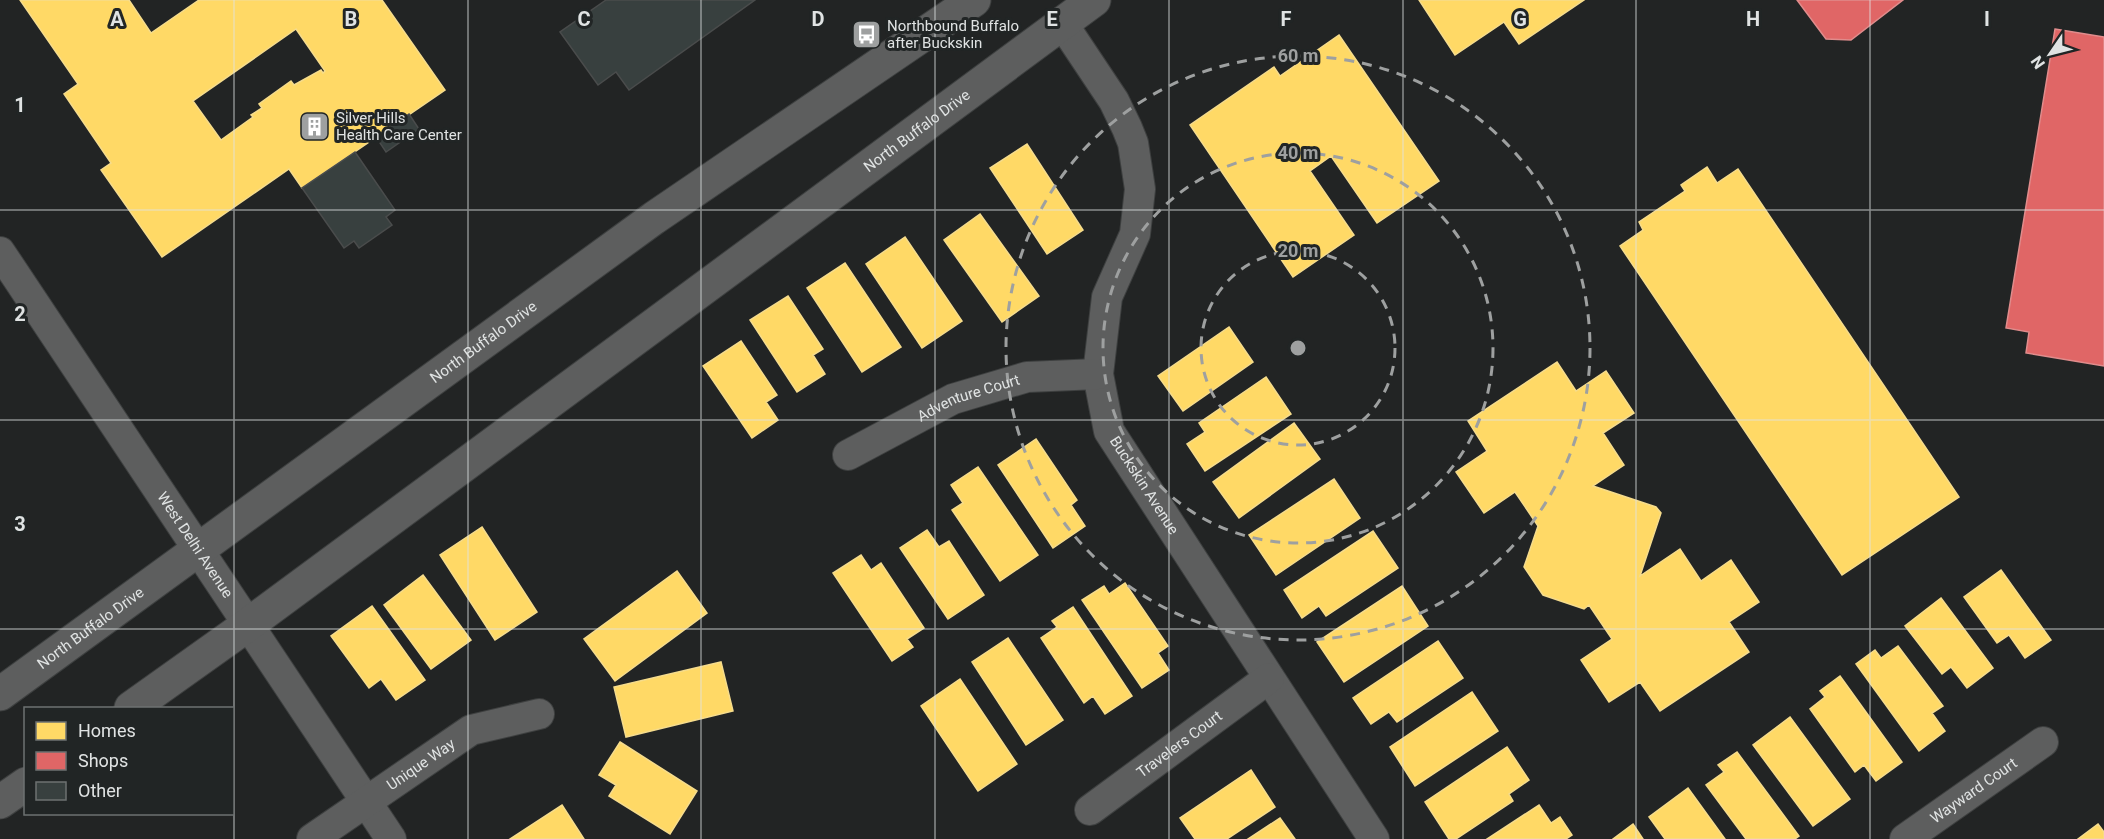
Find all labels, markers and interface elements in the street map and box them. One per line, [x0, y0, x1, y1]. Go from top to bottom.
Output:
text: A [110, 7, 124, 31]
text: B [345, 7, 357, 31]
text: C [577, 7, 591, 31]
text: D [812, 7, 825, 31]
text: E [1046, 7, 1058, 31]
text: F [1281, 7, 1292, 31]
text: G [1513, 7, 1527, 31]
text: H [1746, 7, 1760, 31]
text: I [1984, 7, 1990, 31]
place label: Northbound Buffalo after Buckskin [887, 17, 1019, 52]
bus stop icon: Northbound Buffalo after Buckskin [850, 19, 882, 51]
north arrow [2020, 24, 2080, 84]
text: 60 m [1278, 45, 1318, 66]
text: N [2027, 52, 2049, 72]
street label: North Buffalo Drive [860, 86, 973, 176]
text: 1 [14, 93, 26, 117]
place label: Silver Hills Health Care Center [336, 109, 462, 144]
building icon: Silver Hills Health Care Center [299, 111, 331, 143]
text: 40 m [1278, 142, 1318, 163]
text: 20 m [1278, 240, 1318, 261]
street label: North Buffalo Drive [427, 297, 540, 387]
text: 2 [14, 302, 26, 326]
centre of rings [1288, 338, 1308, 358]
street label: Adventure Court [914, 371, 1022, 425]
street label: Buckskin Avenue [1106, 433, 1183, 538]
street label: West Delhi Avenue [153, 488, 237, 601]
text: 3 [14, 512, 26, 536]
street label: North Buffalo Drive [34, 583, 147, 673]
legend [24, 707, 234, 815]
street label: Travelers Court [1133, 707, 1226, 782]
text: Homes [78, 720, 136, 741]
street label: Unique Way [383, 735, 458, 794]
text: Shops [78, 750, 128, 771]
street label: Wayward Court [1927, 754, 2021, 827]
text: Other [78, 780, 122, 801]

